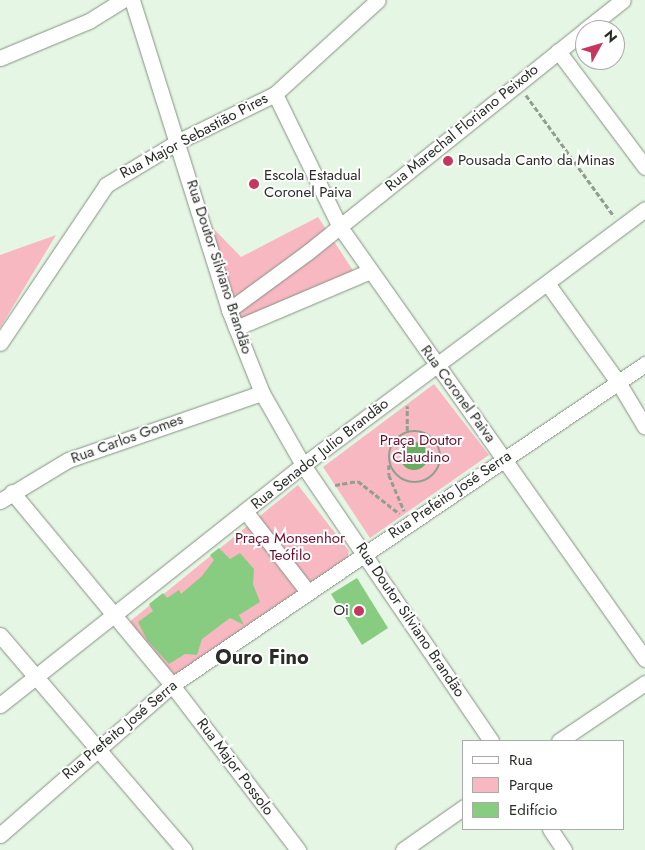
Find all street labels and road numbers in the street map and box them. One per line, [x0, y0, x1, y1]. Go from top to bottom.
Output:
street label: Rua Marechal Floriano Peixoto [382, 61, 542, 195]
street label: Rua Major Sebastião Pires [117, 89, 271, 183]
street label: Rua Doutor Silviano Brandão [182, 178, 256, 356]
street label: Rua Coronel Paiva [417, 342, 499, 446]
street label: Rua Senador Julio Brandão [248, 395, 392, 513]
street label: Rua Carlos Gomes [68, 410, 186, 468]
street label: Rua Prefeito José Serra [385, 447, 515, 543]
street label: Rua Doutor Silviano Brandão [352, 539, 468, 701]
street label: Rua Prefeito José Serra [59, 677, 181, 783]
street label: Rua Major Possolo [193, 715, 277, 819]

